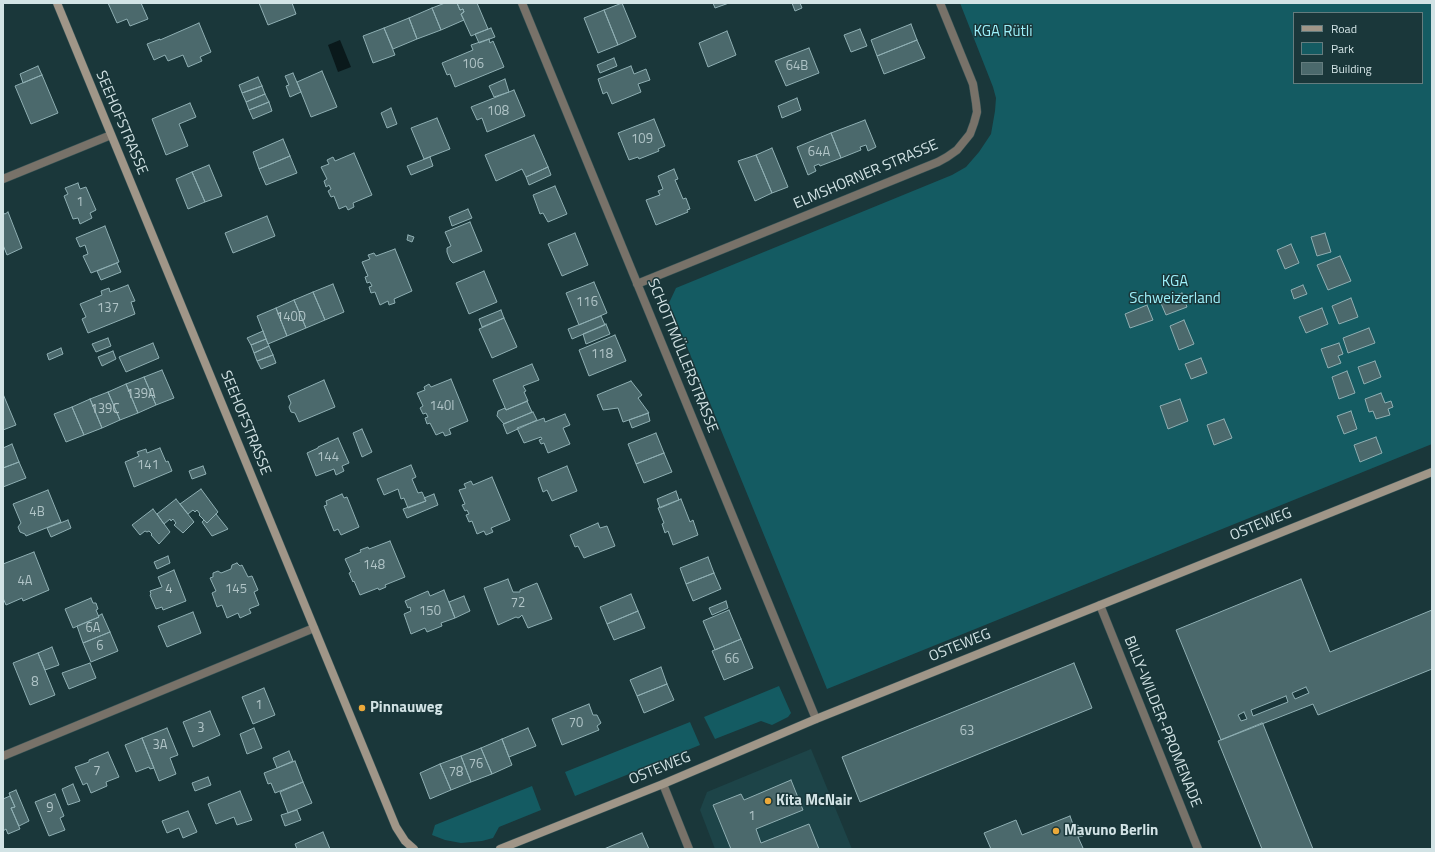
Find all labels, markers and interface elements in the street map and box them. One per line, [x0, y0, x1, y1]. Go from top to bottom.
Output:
legend [1293, 12, 1423, 84]
text: Road [1331, 19, 1357, 38]
park label: KGA Rütli [974, 23, 1032, 41]
text: Park [1331, 39, 1354, 58]
house number: 106 [462, 57, 484, 73]
house number: 64B [786, 59, 808, 75]
text: Building [1331, 59, 1372, 78]
street label: SEEHOFSTRASSE [91, 68, 151, 178]
house number: 108 [487, 104, 509, 120]
house number: 109 [631, 132, 653, 148]
street label: ELMSHORNER STRASSE [791, 136, 941, 214]
house number: 64A [808, 145, 830, 161]
house number: 1 [76, 195, 84, 211]
park label: KGA Schweizerland [1129, 273, 1221, 308]
street label: SCHOTTMÜLLERSTRASSE [643, 276, 721, 436]
house number: 116 [576, 295, 598, 311]
house number: 137 [97, 301, 119, 317]
house number: 140D [276, 310, 306, 326]
house number: 118 [591, 347, 613, 363]
street label: SEEHOFSTRASSE [216, 368, 274, 478]
house number: 139A [126, 387, 156, 403]
house number: 140I [429, 399, 455, 415]
house number: 139C [91, 402, 119, 418]
house number: 144 [317, 450, 339, 466]
house number: 141 [137, 458, 159, 474]
street label: OSTEWEG [1228, 504, 1294, 546]
house number: 4B [29, 505, 45, 521]
house number: 148 [363, 558, 385, 574]
house number: 4A [17, 574, 33, 590]
house number: 4 [165, 582, 173, 598]
house number: 145 [225, 582, 247, 598]
house number: 72 [511, 596, 525, 612]
house number: 150 [419, 604, 441, 620]
house number: 6A [85, 621, 101, 637]
street label: OSTEWEG [927, 625, 993, 667]
street label: BILLY-WILDER-PROMENADE [1119, 634, 1205, 810]
house number: 6 [96, 639, 104, 655]
house number: 66 [725, 652, 739, 668]
house number: 8 [31, 675, 39, 691]
house number: 1 [255, 698, 263, 714]
place label: Pinnauweg [370, 699, 442, 717]
marker: Pinnauweg [357, 703, 367, 713]
house number: 70 [569, 716, 583, 732]
house number: 3 [197, 721, 205, 737]
house number: 63 [960, 724, 974, 740]
house number: 3A [152, 738, 168, 754]
street label: OSTEWEG [627, 748, 693, 790]
house number: 76 [469, 757, 483, 773]
house number: 7 [93, 764, 101, 780]
house number: 78 [449, 765, 463, 781]
place label: Kita McNair [776, 792, 852, 810]
marker: Kita McNair [763, 796, 773, 806]
house number: 9 [46, 801, 54, 817]
house number: 1 [748, 809, 756, 825]
place label: Mavuno Berlin [1064, 822, 1158, 840]
marker: Mavuno Berlin [1051, 826, 1061, 836]

